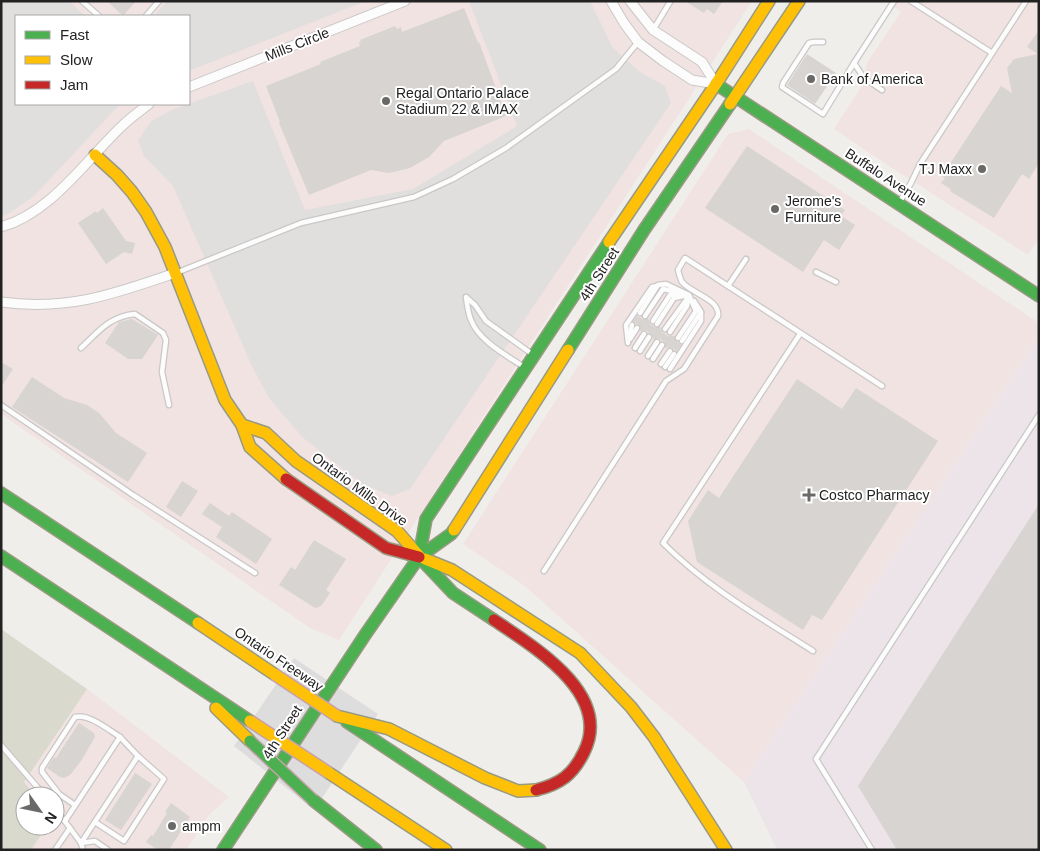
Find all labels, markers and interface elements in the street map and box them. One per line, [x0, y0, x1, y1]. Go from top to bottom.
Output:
legend [15, 15, 190, 105]
street label: Mills Circle [263, 24, 332, 64]
text: Fast [60, 26, 90, 43]
text: Slow [60, 51, 93, 68]
place label: Bank of America [821, 71, 923, 87]
marker: Bank of America [805, 73, 817, 85]
text: Jam [60, 76, 88, 93]
place label: Regal Ontario Palace Stadium 22 & IMAX [396, 85, 529, 117]
marker: Regal Ontario Palace Stadium 22 & IMAX [380, 95, 392, 107]
street label: Buffalo Avenue [842, 145, 930, 209]
place label: TJ Maxx [919, 161, 972, 177]
marker: TJ Maxx [976, 163, 988, 175]
place label: Jerome's Furniture [785, 193, 841, 225]
marker: Jerome's Furniture [769, 203, 781, 215]
street label: 4th Street [576, 244, 622, 304]
street label: Ontario Mills Drive [309, 449, 411, 529]
place label: Costco Pharmacy [819, 487, 929, 503]
marker: Costco Pharmacy [803, 489, 815, 501]
street label: Ontario Freeway [232, 623, 326, 695]
street label: 4th Street [259, 702, 305, 762]
north arrow [15, 786, 65, 836]
text: N [41, 809, 60, 827]
place label: ampm [182, 818, 221, 834]
marker: ampm [166, 820, 178, 832]

